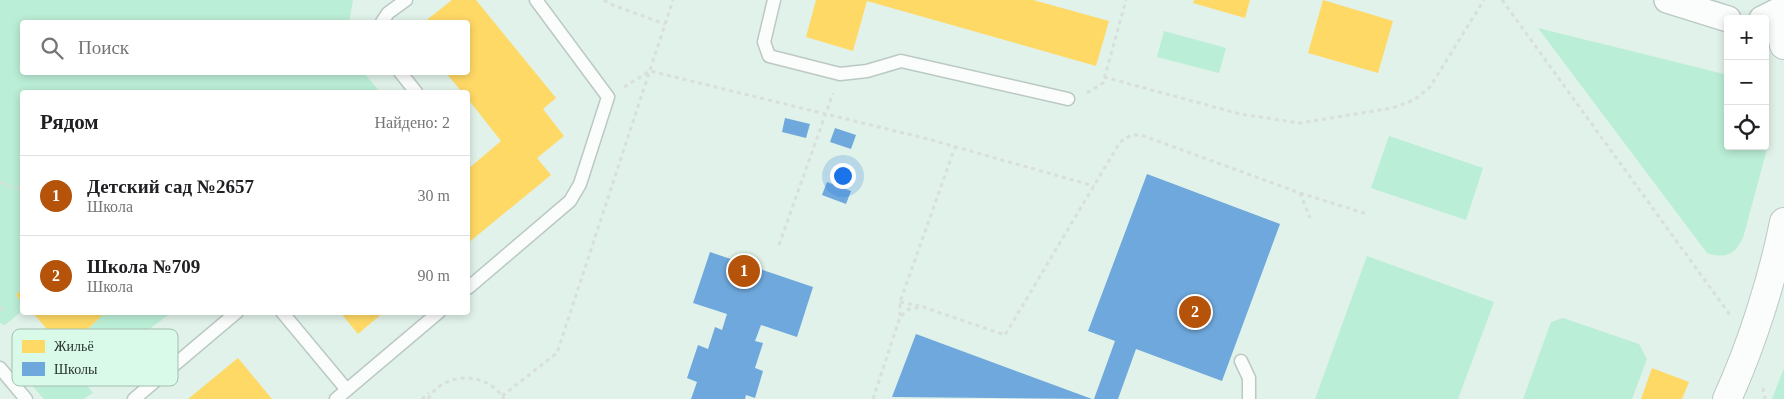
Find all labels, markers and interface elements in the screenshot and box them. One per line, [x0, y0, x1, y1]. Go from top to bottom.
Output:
map controls [1724, 15, 1769, 150]
button: + [1724, 15, 1769, 60]
search box [20, 20, 470, 75]
icon: search [38, 34, 66, 62]
text: Поиск [78, 37, 129, 58]
button: − [1724, 60, 1769, 105]
button: locate [1724, 105, 1769, 150]
text: Рядом [40, 110, 99, 134]
text: Найдено: 2 [375, 114, 450, 131]
your location [830, 163, 856, 189]
text: Детский сад №2657 [87, 176, 254, 197]
text: 1 [52, 187, 60, 204]
text: 30 m [418, 187, 450, 204]
text: Школа [87, 198, 133, 215]
pin: 1 [728, 252, 760, 290]
text: Школа №709 [87, 256, 200, 277]
text: 2 [52, 267, 60, 284]
text: 90 m [418, 267, 450, 284]
text: Школа [87, 278, 133, 295]
pin: 2 [1179, 293, 1211, 331]
legend [12, 329, 178, 386]
text: Жильё [54, 339, 94, 354]
text: Школы [54, 362, 98, 377]

